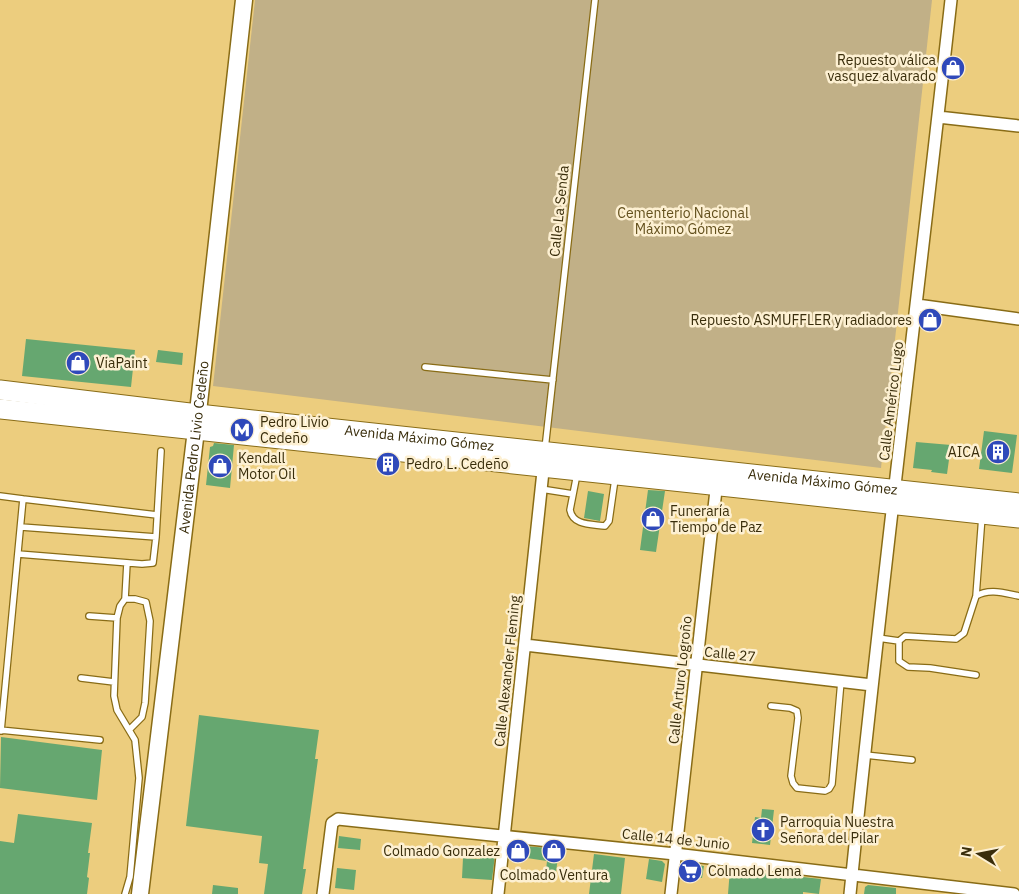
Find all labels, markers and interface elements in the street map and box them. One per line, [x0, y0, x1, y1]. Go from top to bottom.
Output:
place label: Repuesto válica vasquez alvarado [828, 51, 937, 85]
shop icon: Repuesto válica vasquez alvarado [940, 55, 966, 81]
street label: Calle La Senda [545, 164, 573, 258]
park label: Cementerio Nacional Máximo Gómez [617, 204, 749, 238]
shop icon: Repuesto ASMUFFLER y radiadores [917, 307, 943, 333]
place label: Repuesto ASMUFFLER y radiadores [691, 311, 912, 329]
street label: Calle Américo Lugo [875, 340, 907, 462]
shop icon: ViaPaint [65, 350, 91, 376]
place label: ViaPaint [96, 354, 148, 372]
street label: Avenida Pedro Livio Cedeño [175, 360, 213, 535]
place label: Pedro Livio Cedeño [260, 413, 329, 447]
metro station icon: Pedro Livio Cedeño [229, 417, 255, 443]
street label: Avenida Máximo Gómez [344, 421, 495, 455]
building icon: AICA [985, 439, 1011, 465]
place label: AICA [948, 443, 980, 461]
place label: Kendall Motor Oil [238, 449, 296, 483]
building icon: Pedro L. Cedeño [375, 451, 401, 477]
shop icon: Kendall Motor Oil [207, 453, 233, 479]
place label: Pedro L. Cedeño [406, 455, 509, 473]
street label: Avenida Máximo Gómez [747, 465, 899, 499]
place label: Funeraría Tiempo de Paz [670, 502, 763, 536]
shop icon: Funeraría Tiempo de Paz [640, 506, 666, 532]
street label: Calle Alexander Fleming [490, 594, 524, 748]
street label: Calle Arturo Logroño [664, 615, 696, 745]
street label: Calle 27 [703, 642, 757, 666]
place label: Parroquia Nuestra Señora del Pilar [780, 813, 894, 847]
church icon: Parroquia Nuestra Señora del Pilar [750, 817, 776, 843]
street label: Calle 14 de Junio [621, 824, 731, 854]
north arrow [954, 829, 1004, 879]
shop icon: Colmado Gonzalez [505, 838, 531, 864]
shop icon: Colmado Ventura [541, 838, 567, 864]
place label: Colmado Gonzalez [383, 842, 501, 860]
text: N [956, 845, 976, 858]
supermarket icon: Colmado Lema [677, 858, 703, 884]
place label: Colmado Lema [708, 862, 802, 880]
place label: Colmado Ventura [500, 866, 609, 884]

